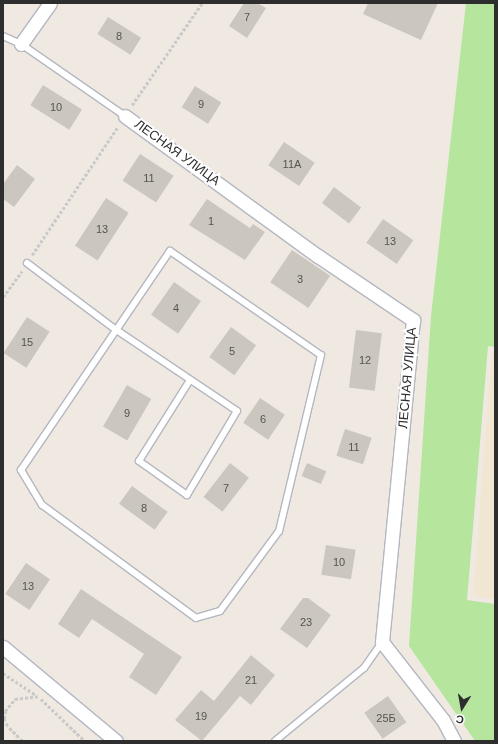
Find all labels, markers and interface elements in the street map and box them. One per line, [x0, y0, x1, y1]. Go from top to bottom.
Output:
house number: 7 [244, 10, 250, 24]
house number: 8 [116, 29, 122, 43]
house number: 9 [198, 97, 204, 111]
house number: 10 [50, 100, 62, 114]
street label: ЛЕСНАЯ УЛИЦА [131, 117, 223, 189]
house number: 11А [283, 157, 301, 171]
house number: 11 [143, 171, 155, 185]
house number: 1 [208, 214, 214, 228]
house number: 13 [96, 222, 108, 236]
house number: 13 [384, 234, 396, 248]
house number: 3 [297, 272, 303, 286]
house number: 4 [173, 301, 179, 315]
street label: ЛЕСНАЯ УЛИЦА [396, 327, 420, 429]
house number: 15 [21, 335, 33, 349]
house number: 5 [229, 344, 235, 358]
house number: 12 [359, 353, 371, 367]
house number: 9 [124, 406, 130, 420]
house number: 6 [260, 412, 266, 426]
house number: 11 [348, 440, 360, 454]
house number: 7 [223, 481, 229, 495]
house number: 8 [141, 501, 147, 515]
house number: 10 [333, 555, 345, 569]
house number: 13 [22, 579, 34, 593]
house number: 23 [300, 615, 312, 629]
house number: 21 [245, 673, 257, 687]
north arrow [442, 688, 482, 728]
house number: 19 [195, 709, 207, 723]
house number: 25Б [376, 711, 396, 725]
text: С [455, 713, 465, 726]

